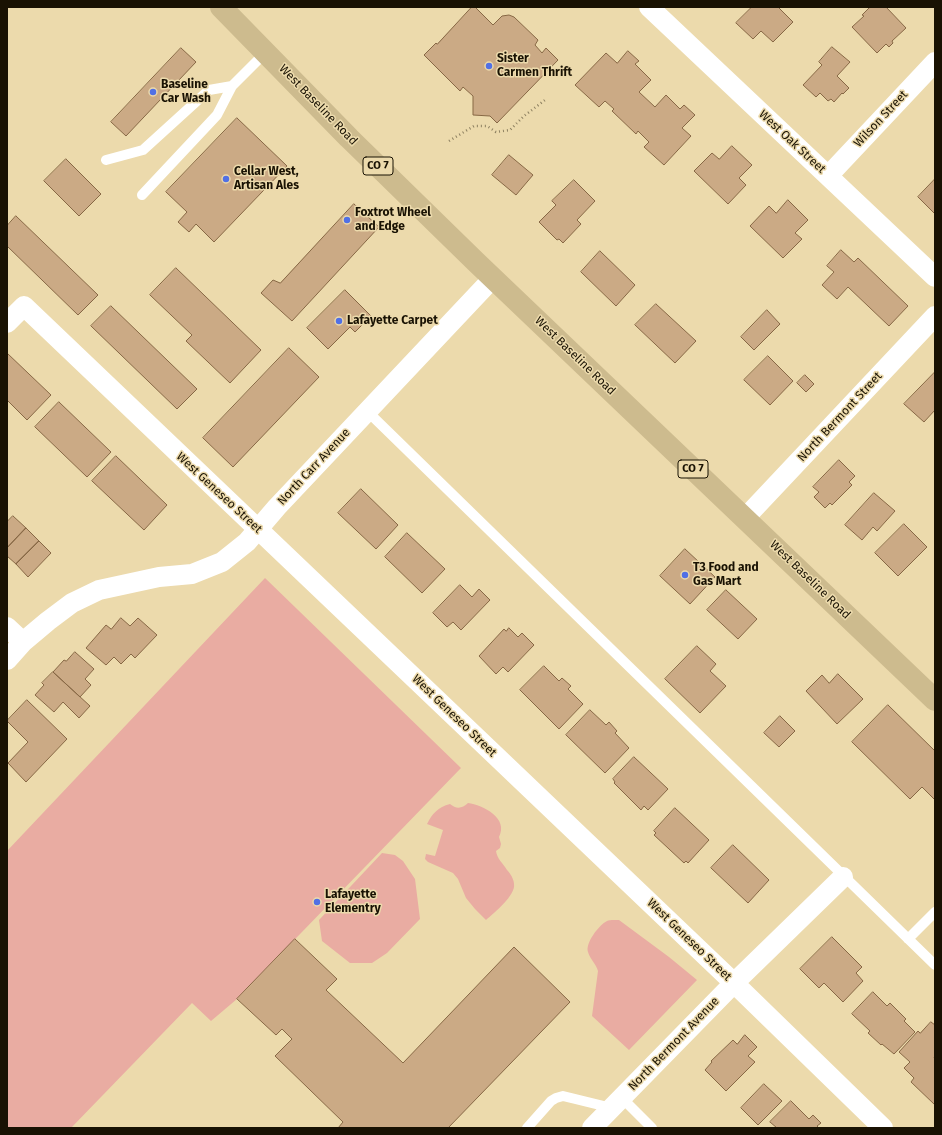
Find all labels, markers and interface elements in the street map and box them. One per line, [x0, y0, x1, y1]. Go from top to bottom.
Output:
place label: Sister Carmen Thrift [497, 52, 572, 80]
marker: Sister Carmen Thrift [484, 61, 494, 71]
street label: West Baseline Road [276, 62, 360, 148]
place label: Baseline Car Wash [161, 78, 211, 106]
marker: Baseline Car Wash [148, 87, 158, 97]
street label: Wilson Street [851, 88, 911, 150]
street label: West Oak Street [756, 107, 828, 177]
road number: CO 7 [363, 157, 393, 175]
place label: Cellar West, Artisan Ales [234, 165, 299, 193]
marker: Cellar West, Artisan Ales [221, 174, 231, 184]
place label: Foxtrot Wheel and Edge [355, 206, 431, 234]
marker: Foxtrot Wheel and Edge [342, 215, 352, 225]
place label: Lafayette Carpet [347, 314, 438, 328]
street label: West Baseline Road [532, 314, 618, 398]
marker: Lafayette Carpet [334, 316, 344, 326]
street label: North Bermont Street [795, 369, 885, 465]
street label: North Carr Avenue [275, 426, 353, 508]
street label: West Geneseo Street [173, 450, 265, 536]
road number: CO 7 [678, 460, 708, 478]
street label: West Baseline Road [767, 538, 853, 622]
place label: T3 Food and Gas Mart [693, 561, 759, 589]
marker: T3 Food and Gas Mart [680, 570, 690, 580]
street label: West Geneseo Street [409, 672, 499, 760]
place label: Lafayette Elementry [325, 888, 381, 916]
street label: West Geneseo Street [644, 896, 734, 984]
marker: Lafayette Elementry [312, 897, 322, 907]
street label: North Bermont Avenue [626, 994, 722, 1094]

